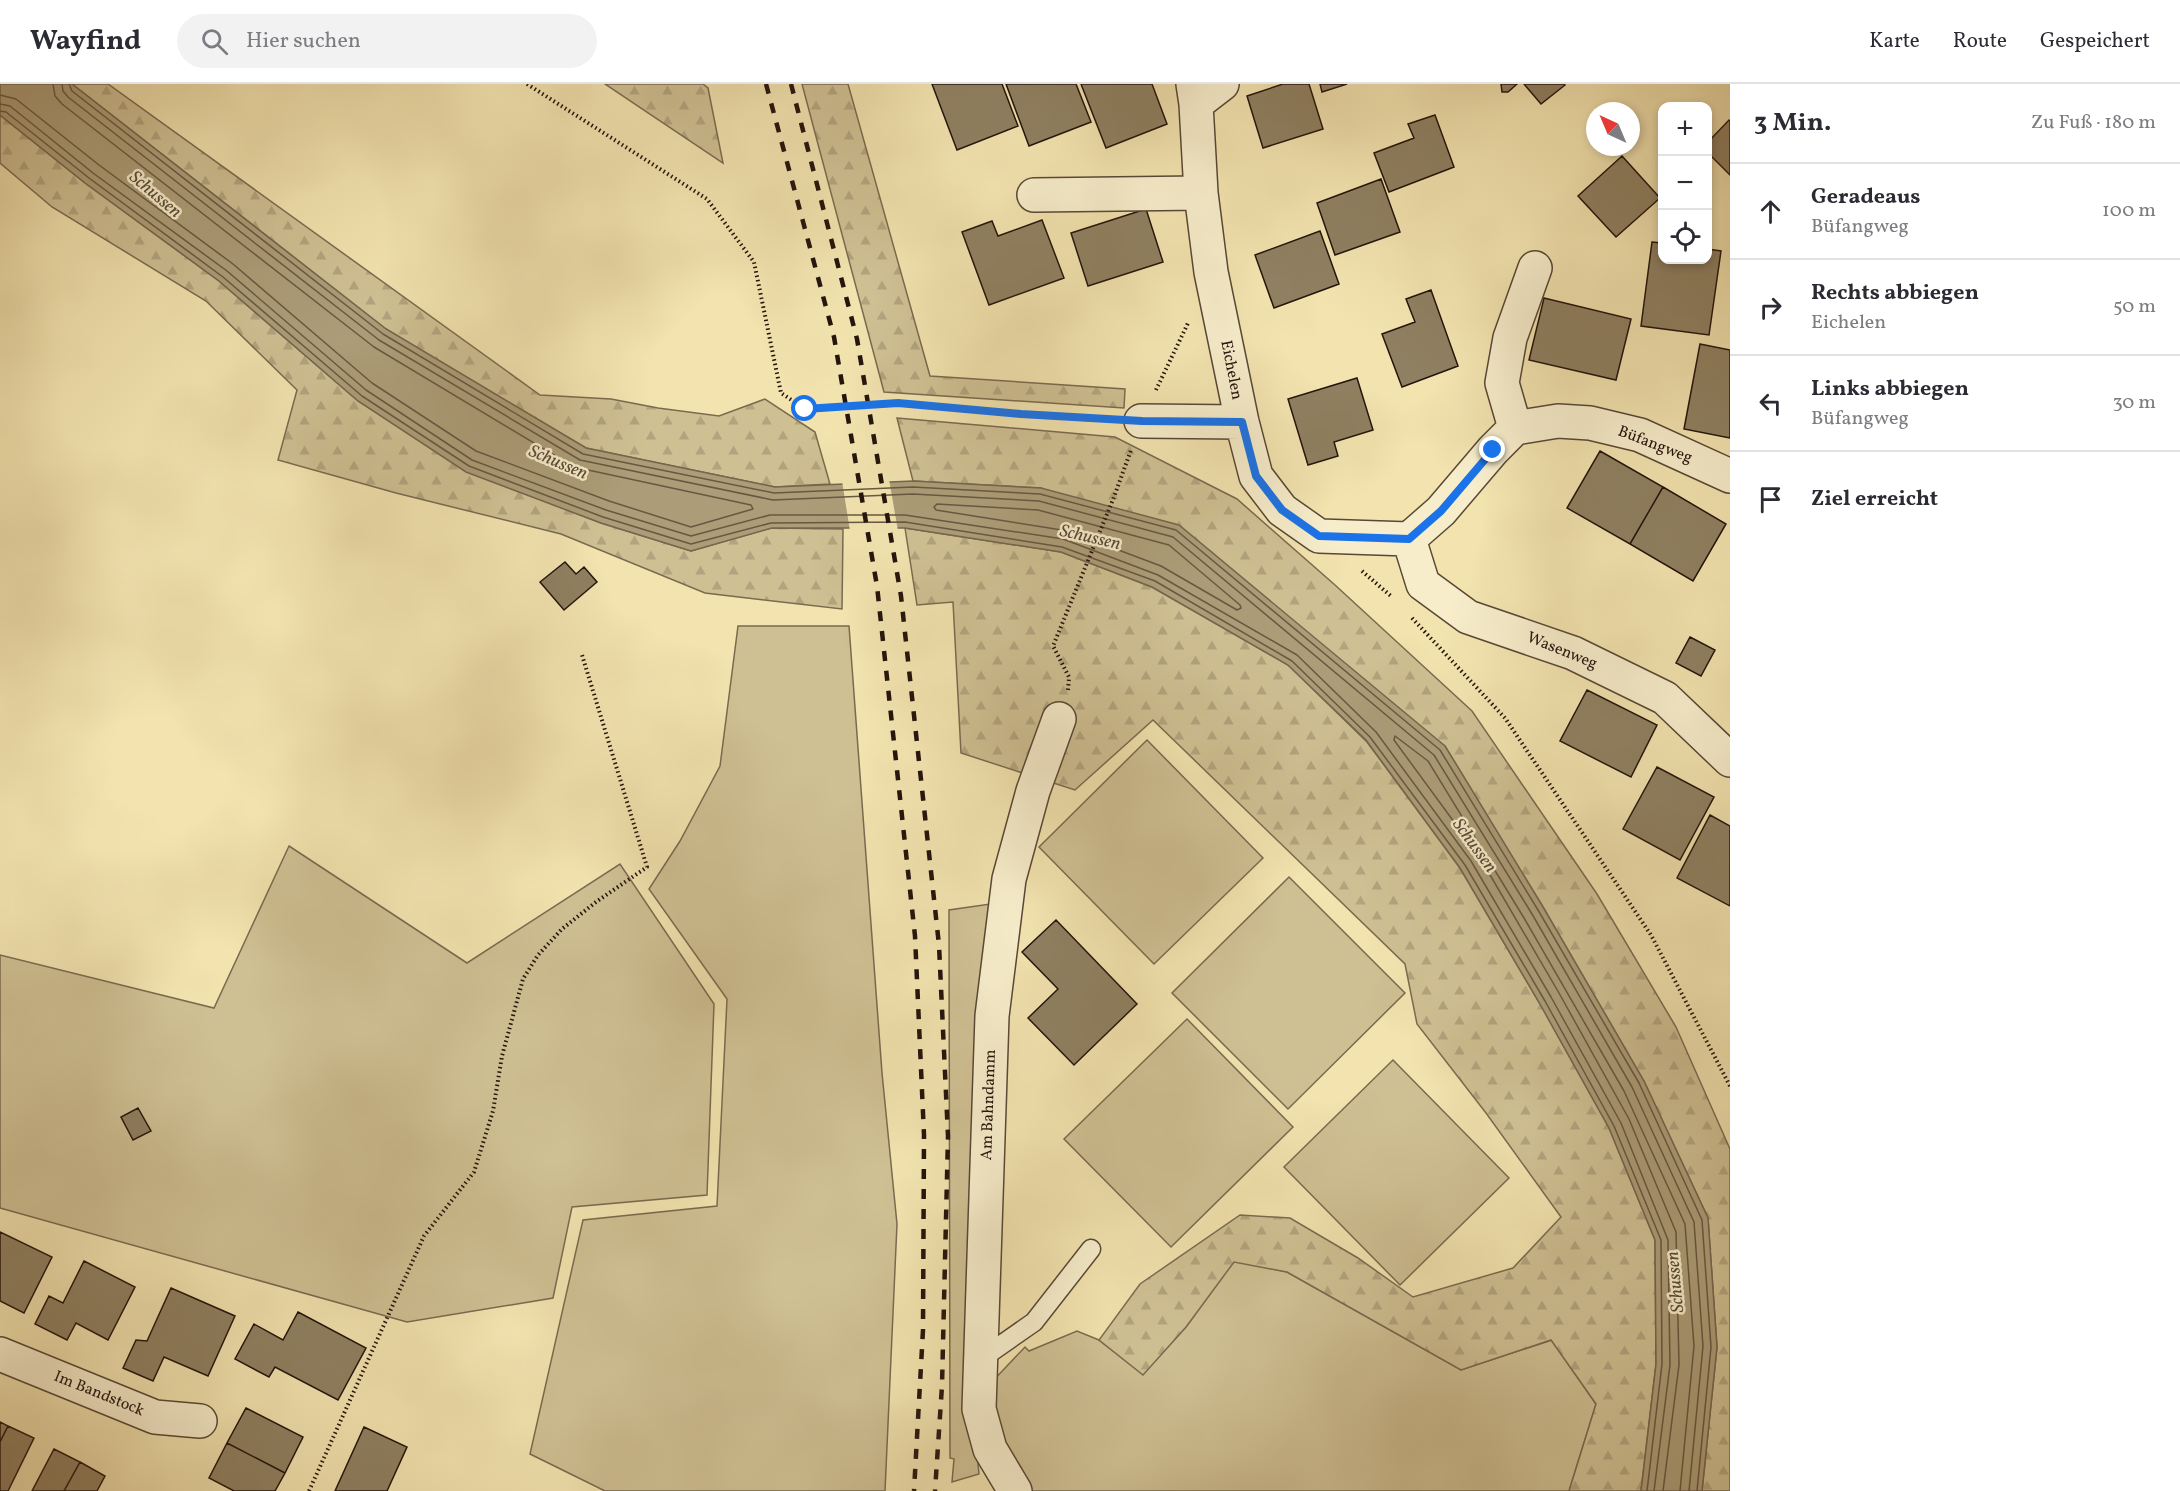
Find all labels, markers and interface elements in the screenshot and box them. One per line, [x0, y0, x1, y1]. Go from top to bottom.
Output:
search box [177, 14, 597, 68]
text: Wayfind [30, 22, 141, 61]
icon: search [198, 25, 231, 58]
text: Hier suchen [246, 26, 361, 57]
text: Karte [1869, 27, 1920, 56]
text: Route [1953, 27, 2007, 56]
text: Gespeichert [2040, 27, 2150, 56]
north arrow [1586, 102, 1640, 156]
map controls [1658, 102, 1712, 264]
button: + [1658, 102, 1712, 156]
text: 3 Min. [1754, 105, 1831, 141]
text: Zu Fuß · 180 m [2031, 109, 2156, 137]
button: − [1658, 156, 1712, 210]
water label: Schussen [123, 166, 187, 224]
text: Geradeaus [1811, 182, 1921, 213]
icon: ahead [1754, 195, 1787, 228]
text: 100 m [2102, 197, 2156, 225]
button: locate [1658, 210, 1712, 264]
text: Büfangweg [1811, 213, 1909, 241]
text: Rechts abbiegen [1811, 278, 1979, 309]
icon: right [1754, 291, 1787, 324]
text: 50 m [2113, 293, 2156, 321]
text: Eichelen [1811, 309, 1886, 337]
street label: Eichelen [1214, 338, 1248, 402]
text: Links abbiegen [1811, 374, 1969, 405]
icon: left [1754, 387, 1787, 420]
text: 30 m [2112, 389, 2156, 417]
route start [791, 395, 817, 421]
text: Büfangweg [1811, 405, 1909, 433]
street label: Büfangweg [1615, 421, 1695, 469]
route end [1479, 436, 1505, 462]
water label: Schussen [525, 439, 591, 487]
icon: arrive [1754, 483, 1787, 516]
text: Ziel erreicht [1811, 484, 1938, 515]
water label: Schussen [1057, 519, 1123, 557]
street label: Wasenweg [1523, 627, 1601, 675]
water label: Schussen [1446, 814, 1502, 878]
street label: Am Bahndamm [976, 1049, 1002, 1161]
water label: Schussen [1661, 1250, 1691, 1314]
street label: Im Bandstock [50, 1366, 148, 1422]

